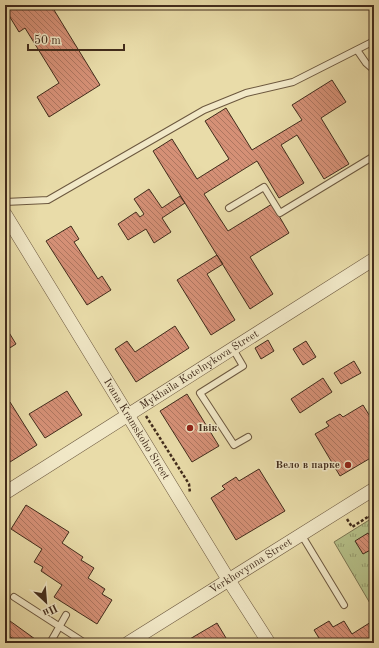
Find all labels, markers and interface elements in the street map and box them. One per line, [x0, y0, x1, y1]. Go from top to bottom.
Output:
scale bar [28, 26, 124, 52]
text: 50 m [34, 34, 61, 47]
street label: Mykhaila Kotelnykova Street [138, 328, 261, 411]
street label: Ivana Kramskoho Street [101, 376, 172, 482]
marker: Івік [185, 423, 195, 433]
place label: Івік [198, 423, 218, 434]
place label: Вело в парке [275, 460, 340, 471]
marker: Вело в парке [343, 460, 353, 470]
street label: Verkhovynna Street [208, 536, 294, 596]
north arrow [26, 582, 66, 622]
text: Пн [40, 601, 59, 618]

